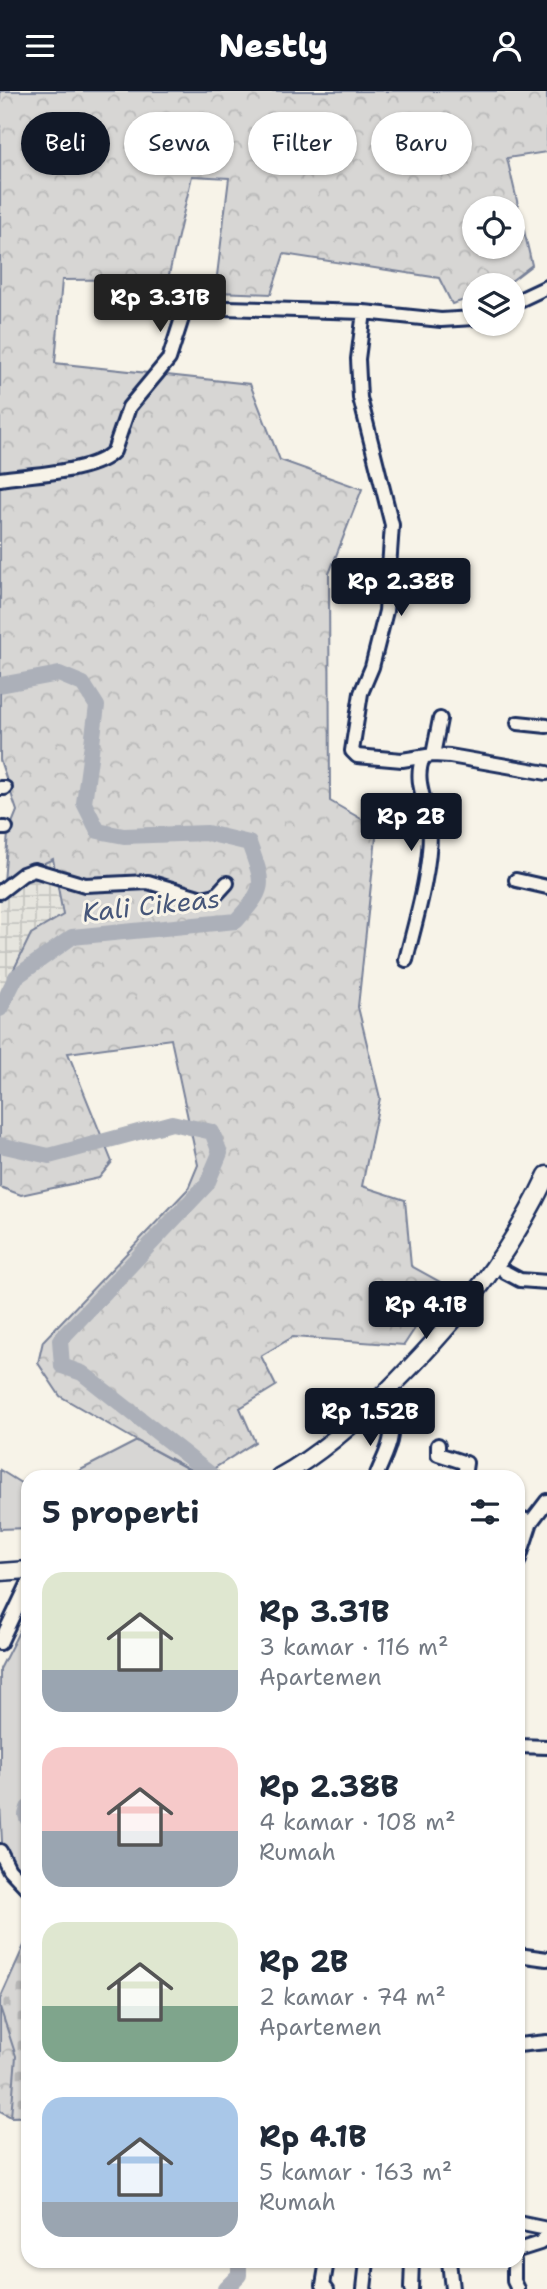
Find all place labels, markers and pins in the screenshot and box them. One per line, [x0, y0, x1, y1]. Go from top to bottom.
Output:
pin: Rp 3.31B [88, 275, 232, 334]
pin: Rp 2.38B [329, 559, 473, 618]
pin: Rp 2B [362, 793, 460, 853]
pin: Rp 4.1B [361, 1281, 491, 1341]
pin: Rp 1.52B [298, 1389, 442, 1448]

